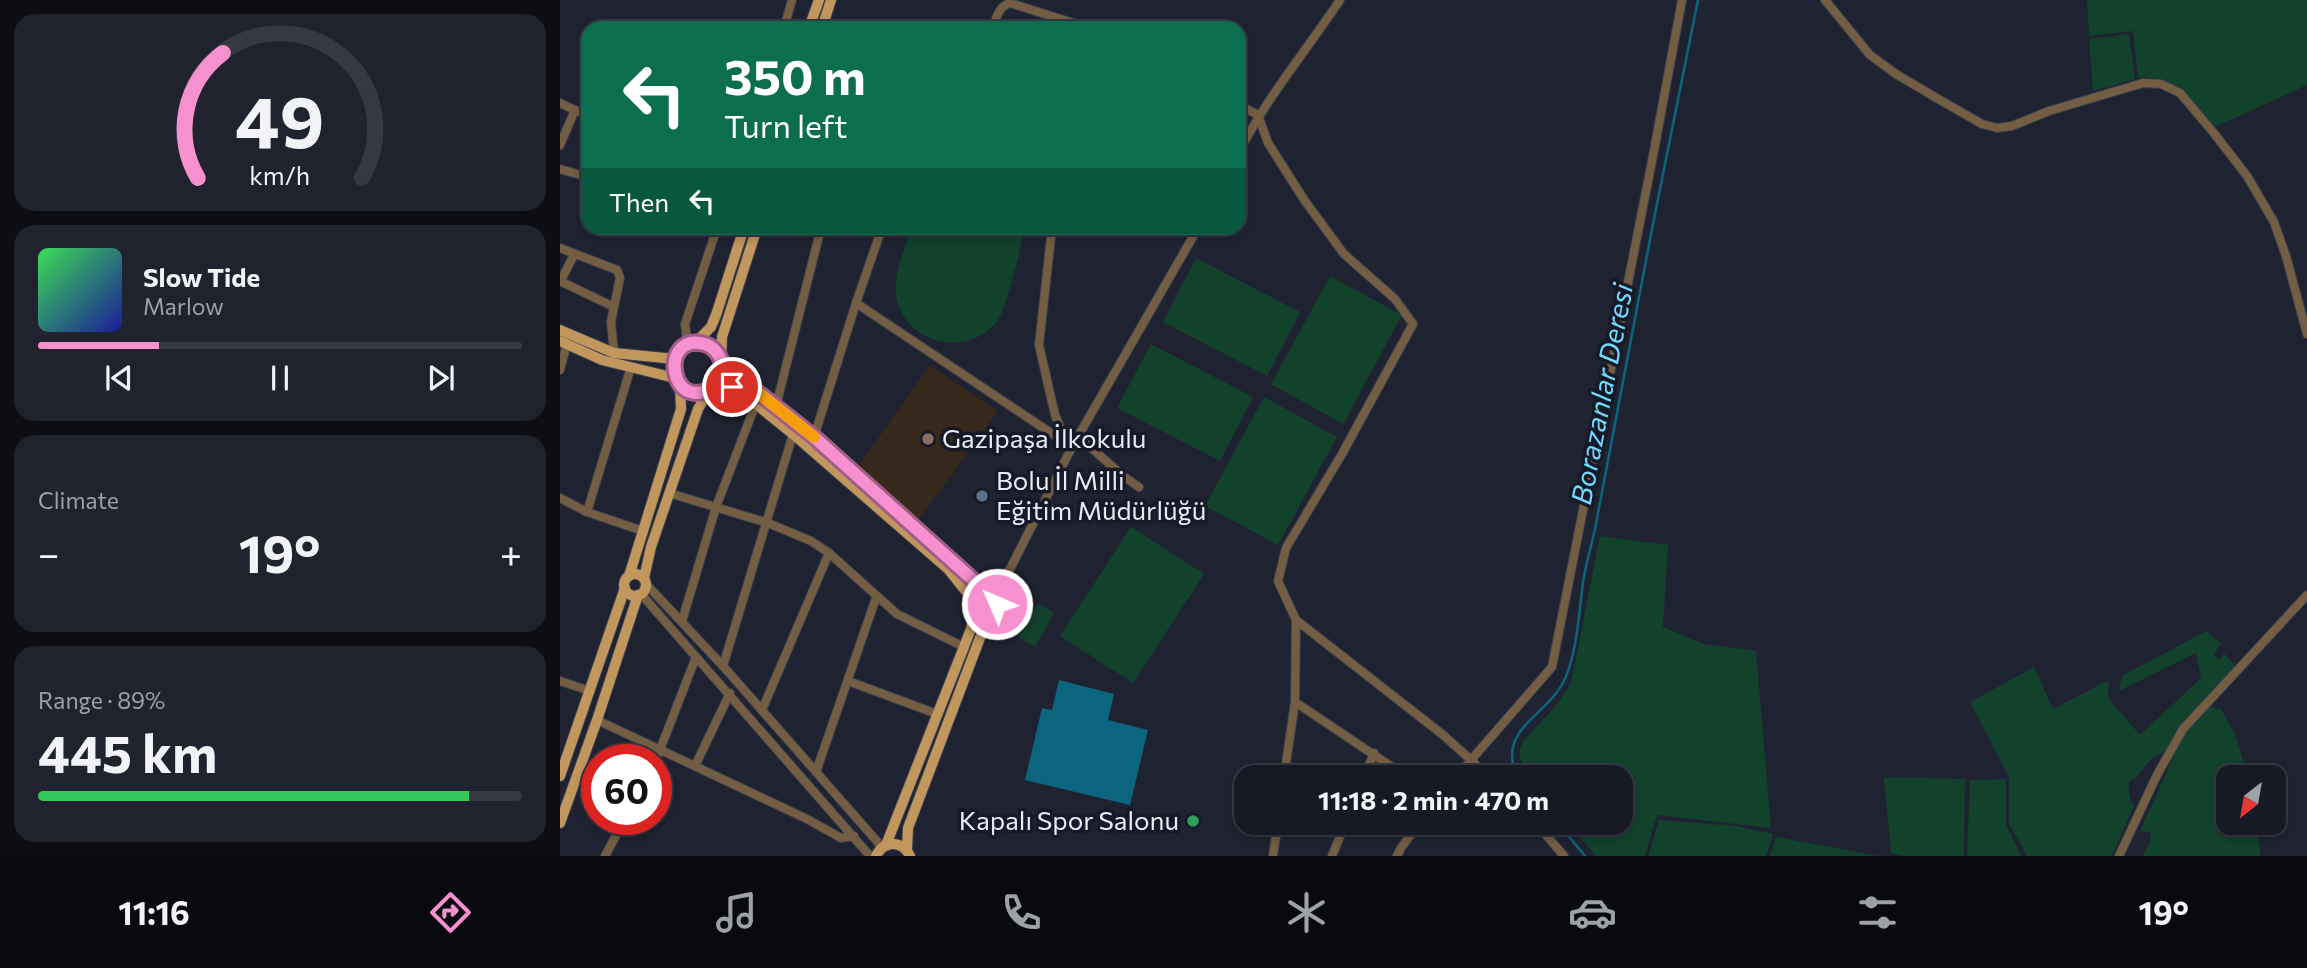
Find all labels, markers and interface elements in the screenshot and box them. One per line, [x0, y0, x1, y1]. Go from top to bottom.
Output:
text: 350 m [724, 45, 866, 105]
icon: left [609, 49, 700, 140]
text: 49 [235, 75, 325, 164]
text: Turn left [724, 105, 848, 145]
text: km/h [250, 160, 310, 190]
icon: left [683, 182, 721, 220]
text: Then [609, 186, 669, 217]
text: Slow Tide [143, 261, 260, 292]
water label: Borazanlar Deresi [1563, 280, 1639, 507]
text: Marlow [143, 292, 224, 320]
pin [702, 357, 762, 417]
icon: previous [100, 359, 138, 397]
icon: pause [261, 359, 299, 397]
icon: next [422, 359, 460, 397]
icon: arrive [713, 368, 751, 406]
place label: Gazipaşa İlkokulu [942, 422, 1146, 453]
marker: Gazipaşa İlkokulu [920, 431, 936, 447]
place label: Bolu İl Milli Eğitim Müdürlüğü [996, 464, 1206, 525]
text: Climate [38, 486, 119, 514]
marker: Bolu İl Milli Eğitim Müdürlüğü [974, 488, 990, 504]
text: 19° [239, 520, 320, 584]
text: − [38, 529, 60, 576]
text: + [500, 529, 522, 576]
position arrow [960, 567, 1034, 641]
text: Range · 89% [38, 686, 165, 714]
text: 445 km [38, 720, 217, 784]
speed limit sign: 60 [581, 744, 672, 835]
north arrow [2216, 765, 2286, 835]
map controls [2216, 765, 2286, 835]
text: 11:18 · 2 min · 470 m [1318, 784, 1549, 815]
place label: Kapalı Spor Salonu [959, 804, 1179, 835]
marker: Kapalı Spor Salonu [1185, 813, 1201, 829]
icon: directions [426, 888, 475, 937]
icon: music [712, 888, 761, 937]
icon: phone [997, 888, 1046, 937]
icon: climate [1282, 888, 1331, 937]
icon: car [1568, 888, 1617, 937]
icon: filters [1853, 888, 1902, 937]
text: 11:16 [118, 892, 190, 932]
text: 19° [2139, 892, 2189, 932]

